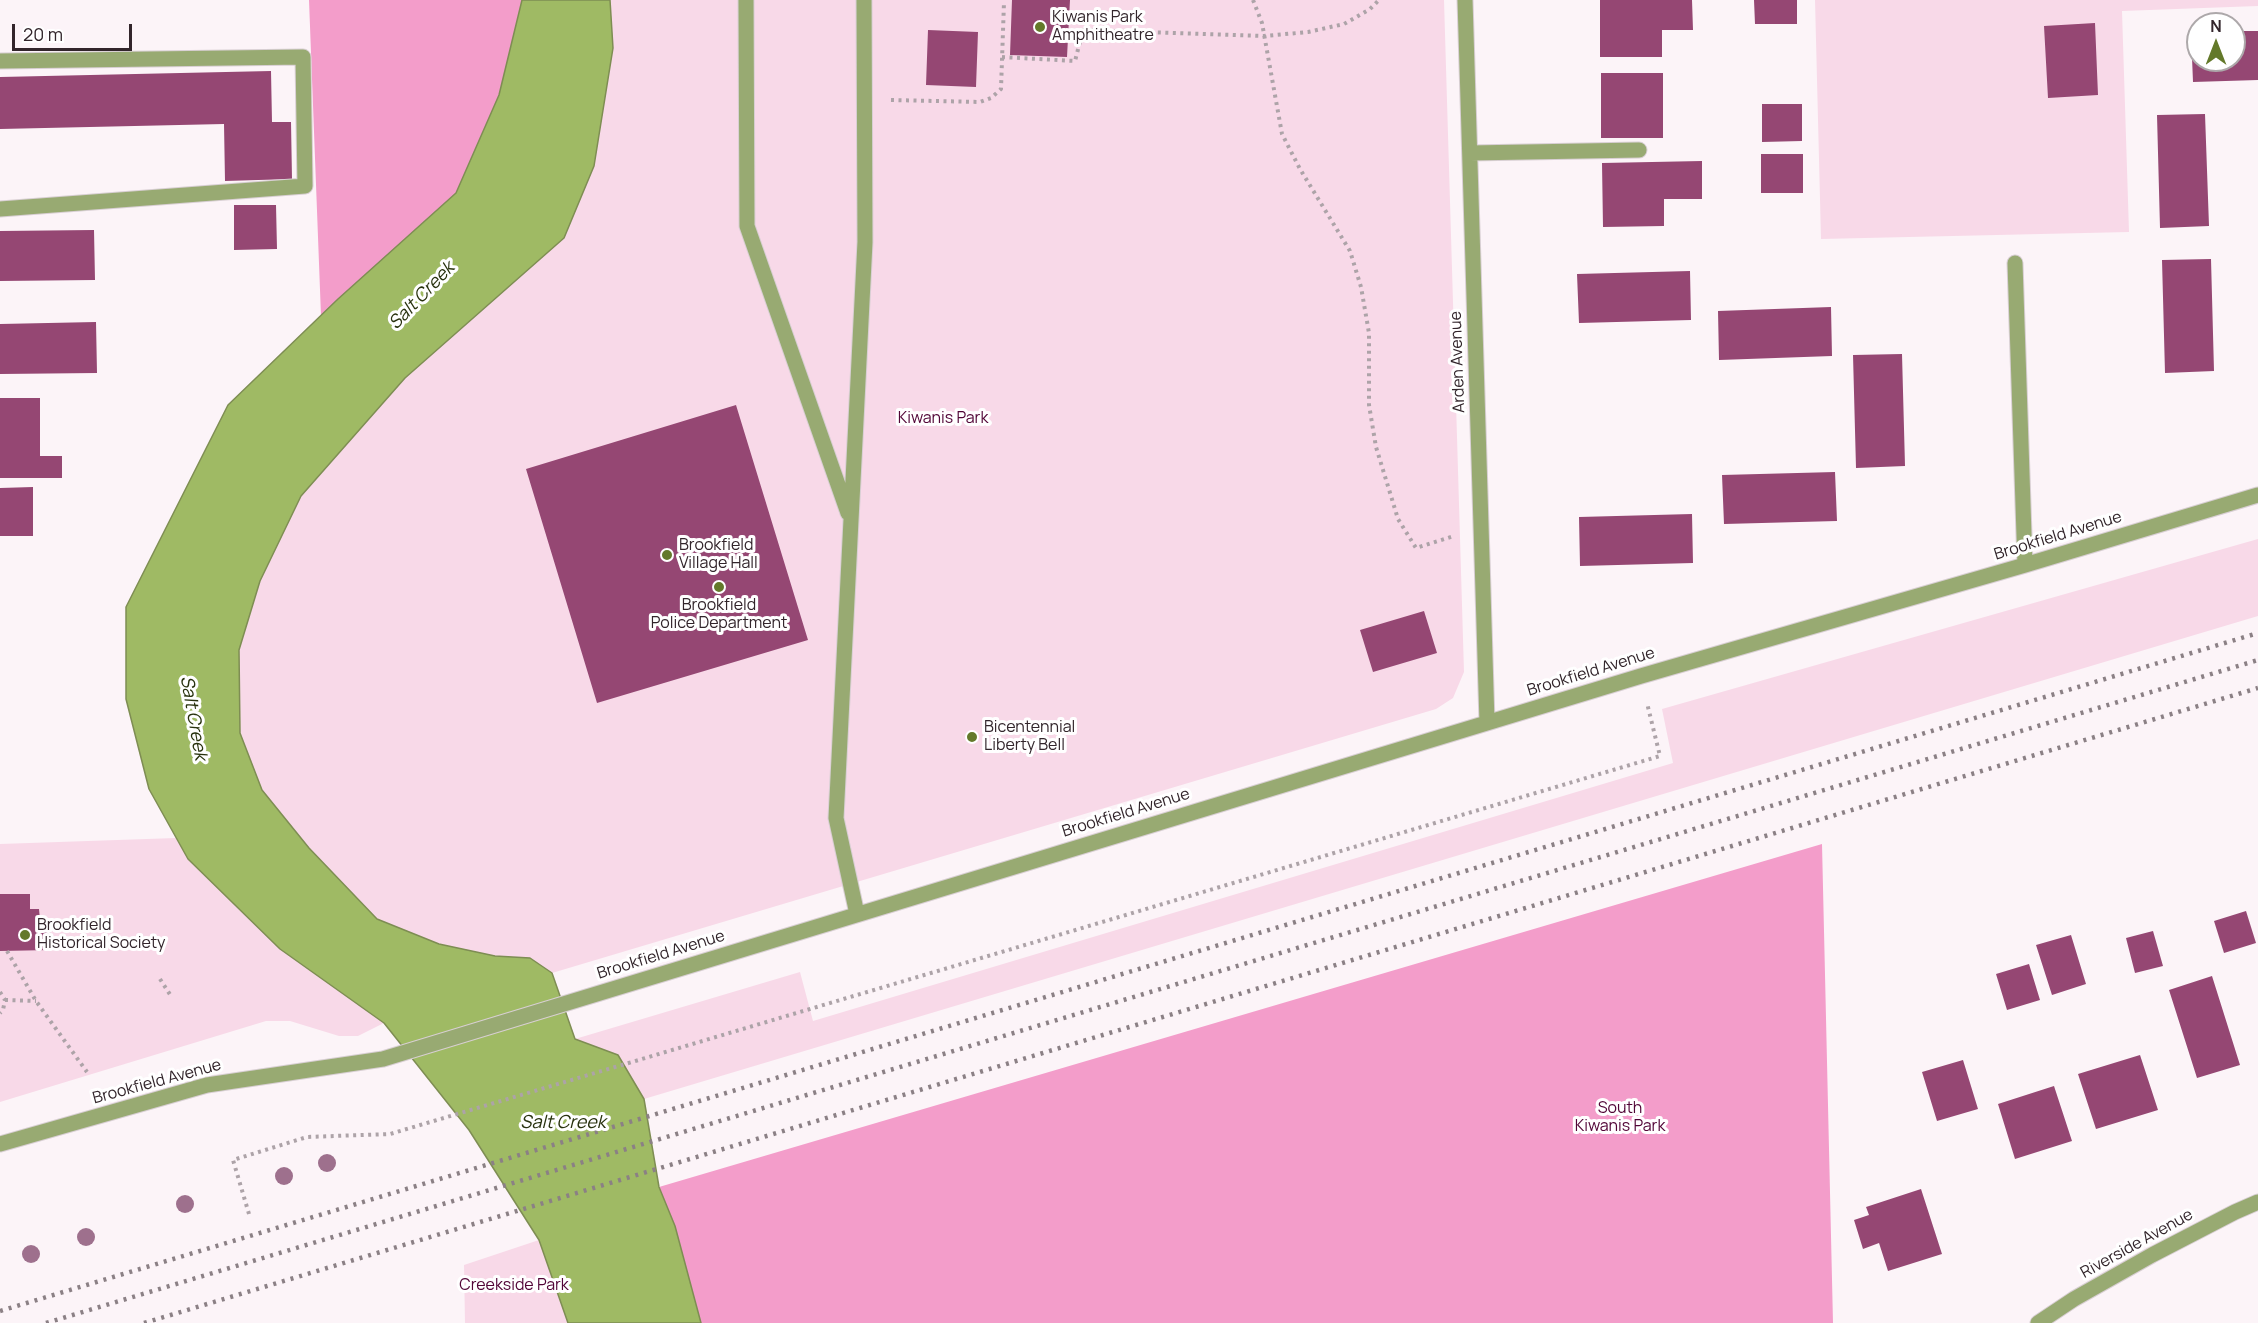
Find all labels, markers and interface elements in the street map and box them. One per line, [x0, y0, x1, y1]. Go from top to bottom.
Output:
place label: Kiwanis Park Amphitheatre [1052, 8, 1154, 46]
scale bar [15, 12, 135, 50]
north arrow [2186, 12, 2246, 72]
text: N [2210, 15, 2222, 37]
marker: Kiwanis Park Amphitheatre [1033, 20, 1047, 34]
text: 20 m [23, 22, 63, 46]
water label: Salt Creek [385, 258, 459, 334]
street label: Arden Avenue [1447, 311, 1469, 413]
park label: Kiwanis Park [898, 409, 988, 429]
street label: Brookfield Avenue [1992, 507, 2124, 565]
place label: Brookfield Village Hall [679, 536, 758, 574]
marker: Brookfield Village Hall [660, 548, 674, 562]
marker: Brookfield Police Department [712, 580, 726, 594]
place label: Brookfield Police Department [651, 596, 787, 634]
street label: Brookfield Avenue [1525, 643, 1657, 701]
water label: Salt Creek [175, 674, 211, 762]
place label: Bicentennial Liberty Bell [984, 718, 1075, 756]
marker: Bicentennial Liberty Bell [965, 730, 979, 744]
street label: Brookfield Avenue [1060, 784, 1192, 842]
place label: Brookfield Historical Society [37, 916, 165, 954]
street label: Brookfield Avenue [595, 926, 727, 984]
marker: Brookfield Historical Society [18, 928, 32, 942]
street label: Brookfield Avenue [91, 1056, 223, 1108]
park label: South Kiwanis Park [1575, 1099, 1665, 1137]
water label: Salt Creek [520, 1112, 606, 1134]
street label: Riverside Avenue [2078, 1205, 2196, 1283]
park label: Creekside Park [459, 1276, 569, 1296]

